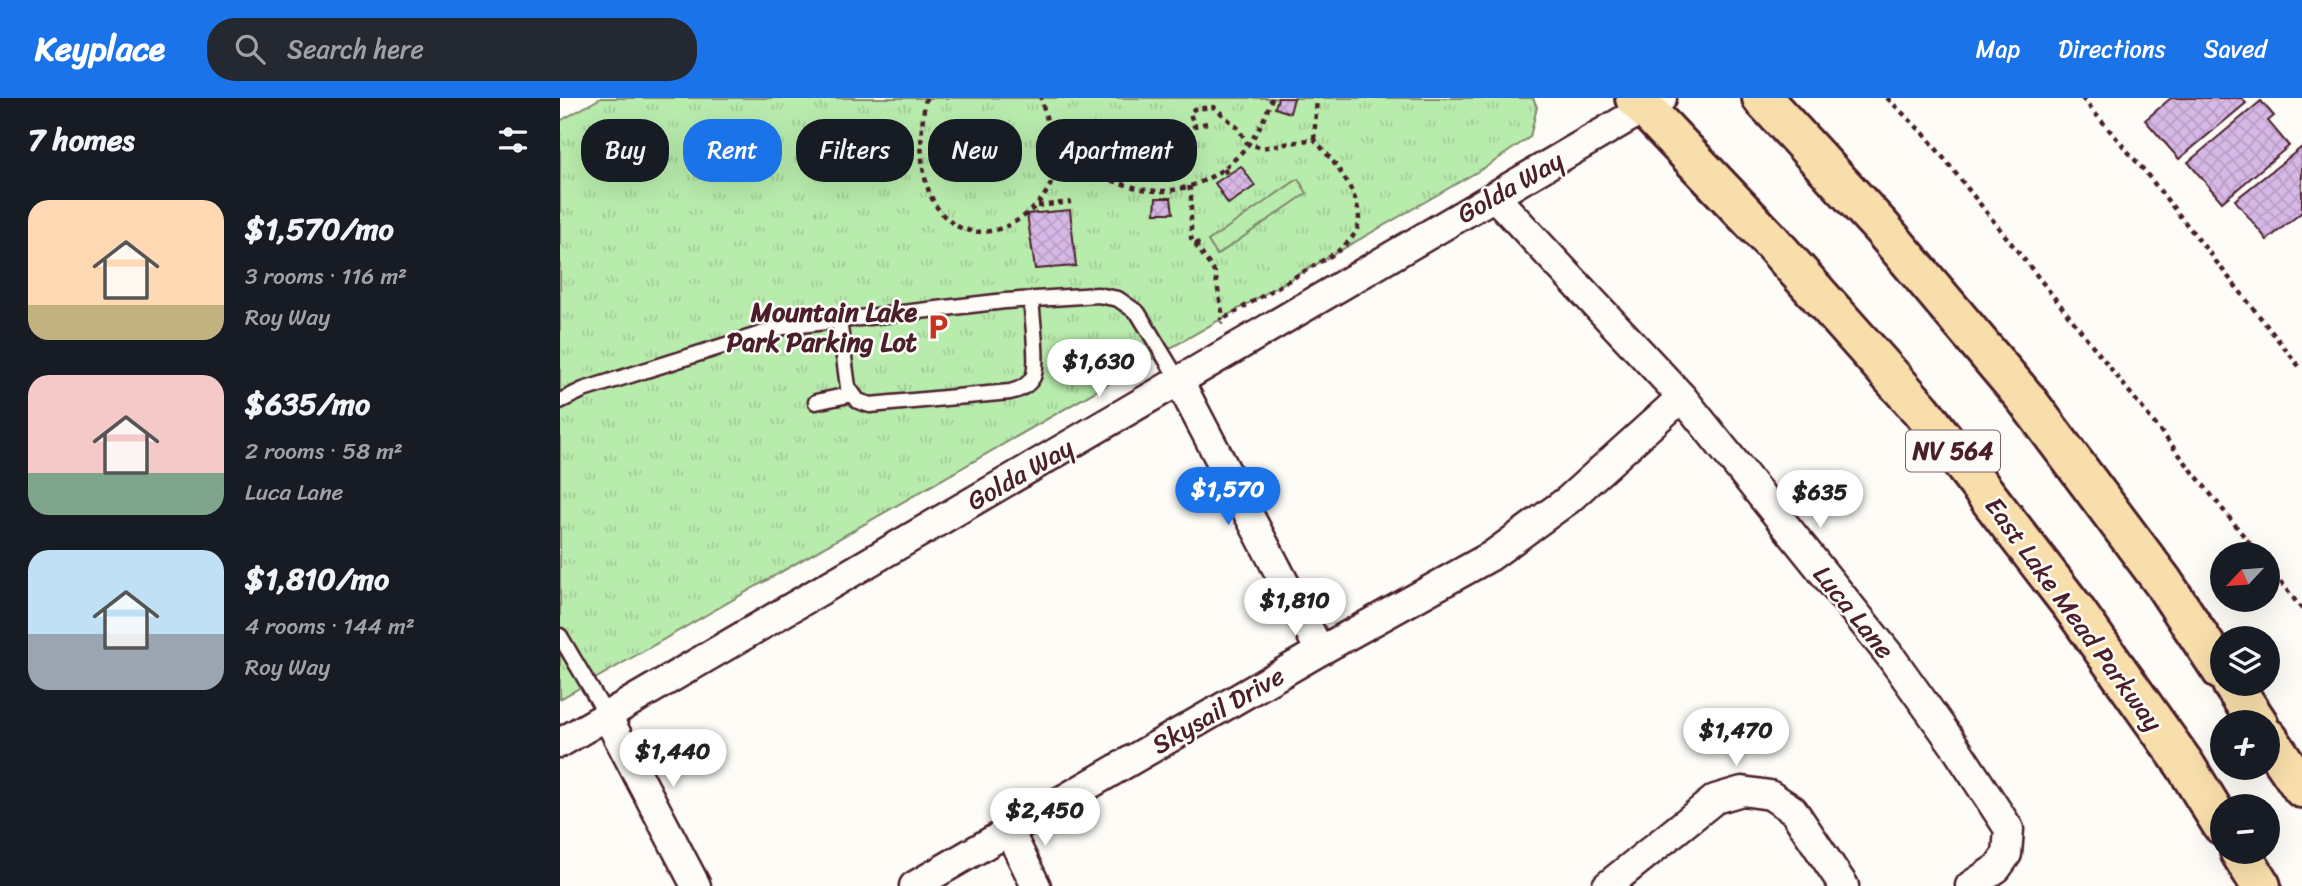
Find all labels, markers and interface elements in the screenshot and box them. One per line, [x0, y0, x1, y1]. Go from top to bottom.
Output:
search box [207, 18, 697, 81]
text: Keyplace [35, 20, 165, 78]
text: Search here [287, 26, 424, 72]
text: Map [1976, 28, 2020, 70]
text: Directions [2058, 28, 2166, 70]
text: Saved [2204, 28, 2267, 70]
icon: search [231, 30, 269, 68]
text: 7 homes [28, 113, 135, 167]
chip: Buy [581, 119, 669, 182]
chip: Rent [683, 119, 782, 182]
chip: Filters [796, 119, 914, 182]
chip: New [928, 119, 1022, 182]
chip: Apartment [1036, 119, 1197, 182]
icon: filters [494, 121, 532, 159]
street label: Golda Way [1448, 137, 1573, 236]
text: $1,570/mo [245, 202, 394, 256]
icon: home [84, 228, 168, 312]
text: 3 rooms · 116 m² [245, 256, 407, 297]
place label: Mountain Lake Park Parking Lot [726, 289, 918, 365]
text: Roy Way [245, 297, 330, 338]
parking icon: Mountain Lake Park Parking Lot [923, 312, 953, 342]
pin: $1,630 [1042, 340, 1156, 399]
text: $1,630 [1063, 341, 1135, 382]
text: $635/mo [245, 377, 370, 431]
icon: home [84, 403, 168, 487]
street label: Golda Way [958, 424, 1083, 523]
road number: NV 564 [1906, 430, 2000, 472]
text: 2 rooms · 58 m² [245, 431, 403, 472]
pin: $1,570 [1171, 468, 1285, 527]
text: $1,570 [1191, 469, 1265, 510]
pin: $635 [1779, 470, 1861, 530]
text: Luca Lane [245, 472, 343, 513]
text: $635 [1792, 472, 1848, 513]
street label: East Lake Mead Parkway [1973, 487, 2176, 742]
north arrow [2210, 542, 2280, 612]
map controls [2210, 542, 2280, 864]
text: $1,810/mo [245, 552, 389, 606]
street label: Luca Lane [1801, 554, 1907, 670]
icon: home [84, 578, 168, 662]
pin: $1,810 [1238, 578, 1352, 638]
text: $1,810 [1260, 580, 1330, 621]
text: 4 rooms · 144 m² [245, 606, 415, 647]
button: layers [2210, 626, 2280, 696]
text: Roy Way [245, 647, 330, 688]
street label: Skysail Drive [1143, 653, 1293, 767]
pin: $1,470 [1679, 708, 1793, 768]
text: $1,470 [1699, 710, 1773, 751]
button: + [2210, 710, 2280, 780]
pin: $1,440 [616, 730, 730, 789]
text: $1,440 [636, 731, 710, 772]
pin: $2,450 [988, 788, 1102, 848]
text: $2,450 [1006, 790, 1084, 831]
button: − [2210, 794, 2280, 864]

